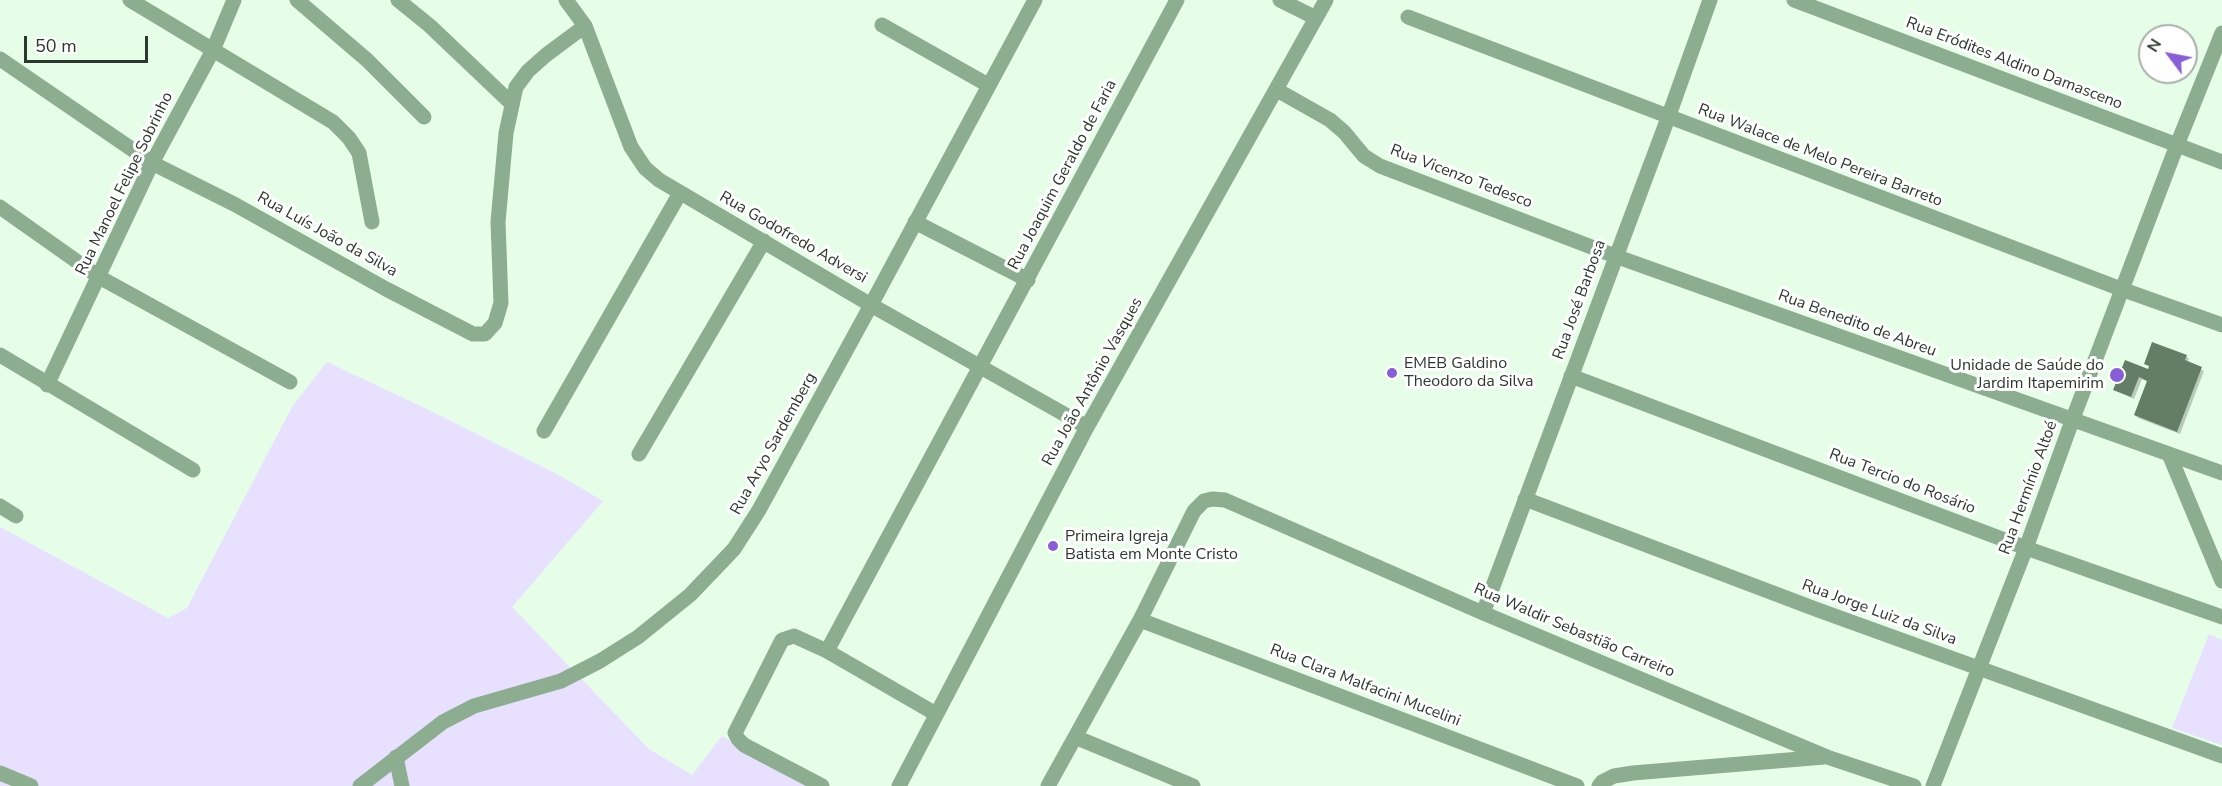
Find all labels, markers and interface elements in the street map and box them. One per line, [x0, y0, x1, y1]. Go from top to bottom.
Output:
street label: Rua Eródites Aldino Damasceno [1903, 14, 2125, 114]
scale bar [27, 24, 152, 62]
north arrow [2138, 24, 2198, 84]
text: 50 m [35, 34, 77, 58]
text: N [2142, 35, 2167, 56]
street label: Rua Joaquim Geraldo de Faria [1005, 77, 1121, 273]
street label: Rua Manoel Felipe Sobrinho [72, 89, 178, 279]
street label: Rua Walace de Melo Pereira Barreto [1695, 100, 1945, 212]
street label: Rua Vicenzo Tedesco [1387, 141, 1535, 213]
street label: Rua Luís João da Silva [253, 188, 401, 282]
street label: Rua Godofredo Adversi [716, 188, 870, 288]
street label: Rua José Barbosa [1549, 237, 1611, 363]
street label: Rua Benedito de Abreu [1775, 286, 1939, 362]
street label: Rua João Antônio Vasques [1039, 294, 1147, 470]
place label: EMEB Galdino Theodoro da Silva [1404, 354, 1534, 392]
place label: Unidade de Saúde do Jardim Itapemirim [1950, 356, 2104, 394]
marker: EMEB Galdino Theodoro da Silva [1385, 366, 1399, 380]
marker: Unidade de Saúde do Jardim Itapemirim [2108, 366, 2126, 384]
street label: Rua Aryo Sardemberg [727, 370, 821, 518]
street label: Rua Hermínio Altoé [1996, 418, 2062, 558]
street label: Rua Tercio do Rosário [1826, 445, 1978, 519]
place label: Primeira Igreja Batista em Monte Cristo [1065, 527, 1238, 565]
marker: Primeira Igreja Batista em Monte Cristo [1046, 539, 1060, 553]
street label: Rua Jorge Luiz da Silva [1799, 576, 1959, 650]
street label: Rua Waldir Sebastião Carreiro [1471, 580, 1677, 682]
street label: Rua Clara Malfacini Mucelini [1267, 641, 1463, 731]

